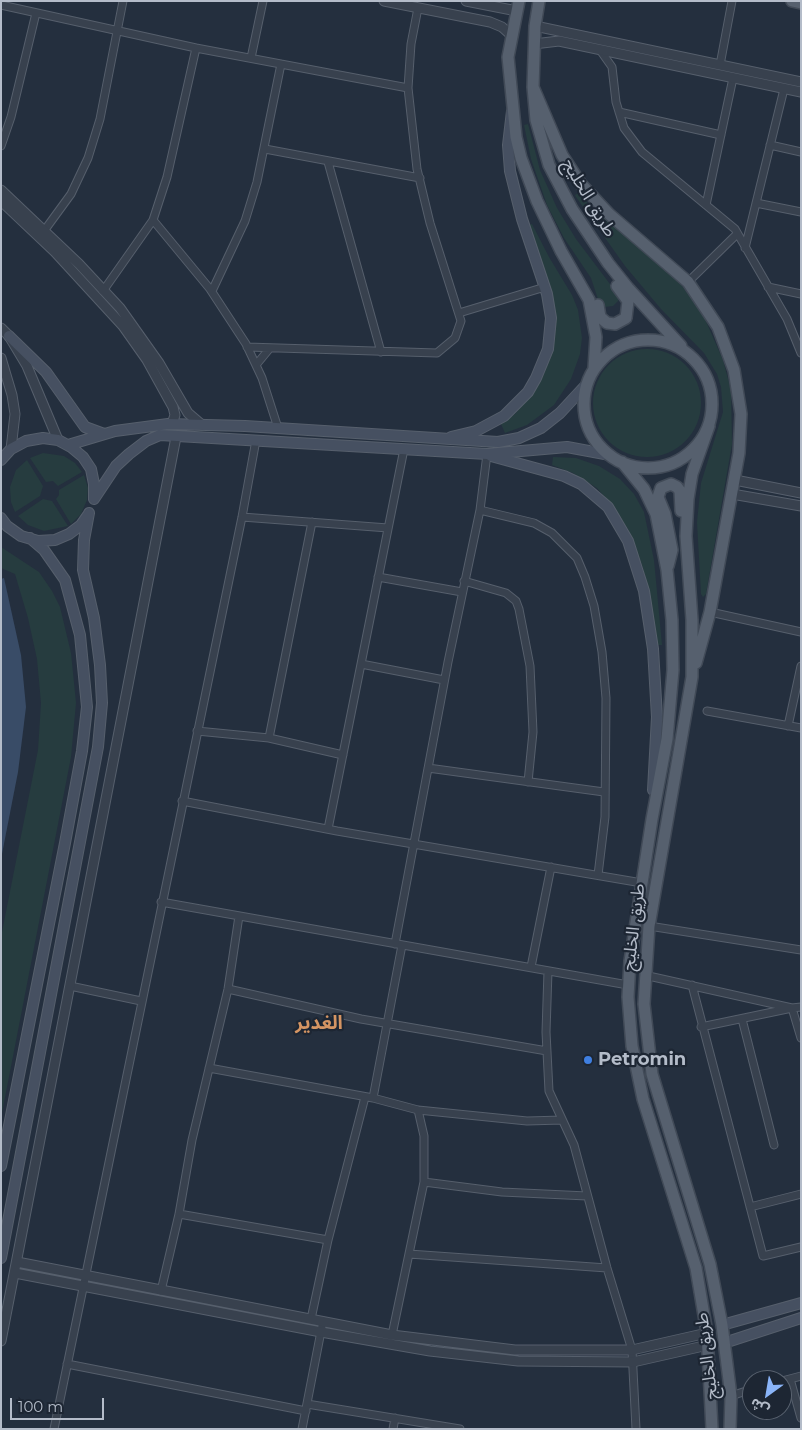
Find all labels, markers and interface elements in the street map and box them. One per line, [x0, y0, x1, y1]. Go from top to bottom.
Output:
street label: طريق الخليج [557, 155, 621, 241]
street label: طريق الخليج [618, 882, 650, 972]
district label: الغدير [295, 1012, 343, 1034]
place label: Petromin [598, 1049, 686, 1071]
marker: Petromin [582, 1054, 594, 1066]
street label: طريق الخليج [691, 1311, 723, 1401]
north arrow [742, 1370, 792, 1420]
scale bar [12, 1388, 106, 1420]
text: ش [747, 1394, 772, 1420]
text: 100 m [18, 1397, 63, 1416]

